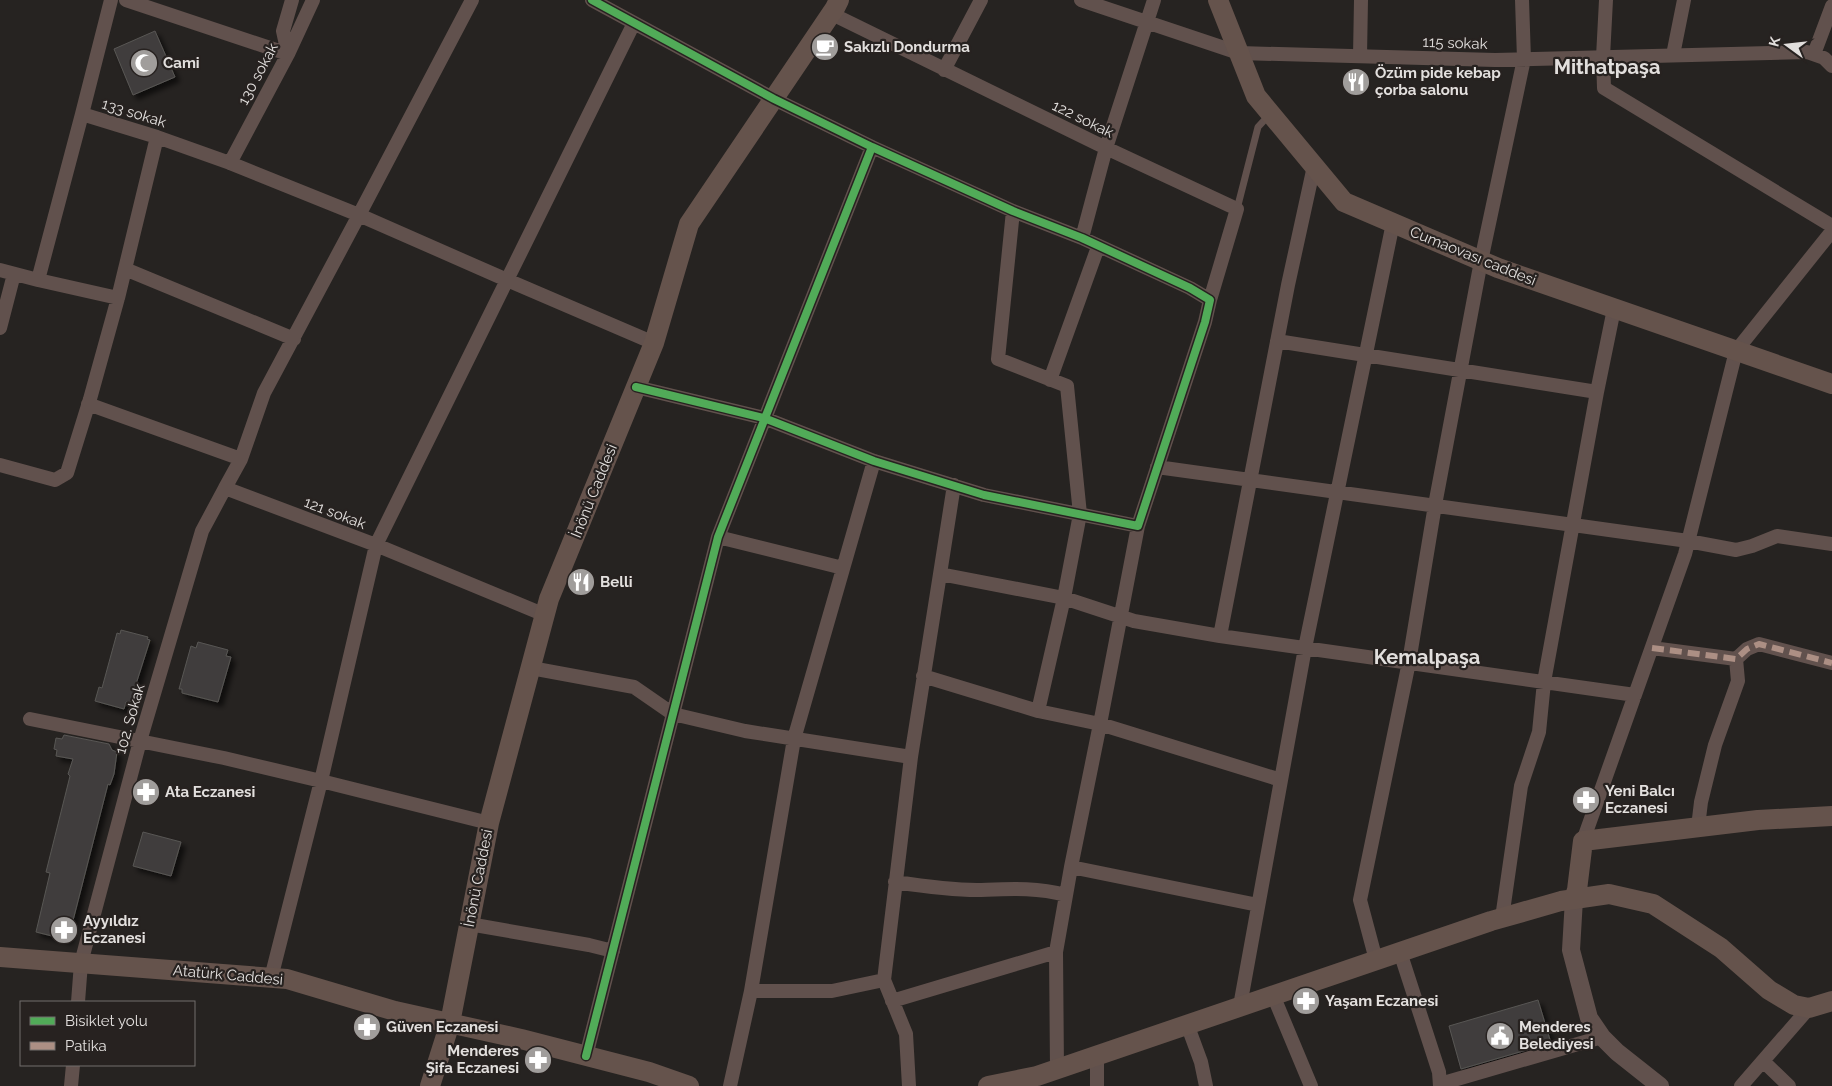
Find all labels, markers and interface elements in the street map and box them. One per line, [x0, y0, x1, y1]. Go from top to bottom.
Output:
north arrow [1762, 20, 1812, 70]
cafe icon: Sakızlı Dondurma [810, 32, 840, 62]
street label: 115 sokak [1422, 33, 1488, 53]
text: K [1766, 34, 1784, 48]
place label: Sakızlı Dondurma [844, 38, 970, 56]
street label: 130 sokak [234, 40, 282, 108]
mosque icon: Cami [129, 48, 159, 78]
place label: Cami [163, 54, 200, 72]
district label: Mithatpaşa [1554, 55, 1660, 79]
place label: Özüm pide kebap çorba salonu [1375, 64, 1501, 99]
restaurant icon: Özüm pide kebap çorba salonu [1341, 67, 1371, 97]
street label: 133 sokak [100, 95, 168, 131]
street label: 122 sokak [1049, 96, 1117, 142]
street label: Cumaovası caddesi [1407, 222, 1539, 290]
street label: İnönü Caddesi [566, 441, 621, 540]
street label: 121 sokak [302, 493, 368, 533]
restaurant icon: Belli [566, 567, 596, 597]
place label: Belli [600, 573, 633, 591]
district label: Kemalpaşa [1374, 645, 1480, 669]
street label: 102. Sokak [111, 682, 149, 756]
pharmacy icon: Ata Eczanesi [131, 777, 161, 807]
place label: Yeni Balcı Eczanesi [1605, 782, 1675, 817]
place label: Ata Eczanesi [165, 783, 255, 801]
pharmacy icon: Yeni Balcı Eczanesi [1571, 785, 1601, 815]
street label: İnönü Caddesi [459, 827, 496, 928]
place label: Ayyıldız Eczanesi [83, 912, 146, 947]
pharmacy icon: Ayyıldız Eczanesi [49, 915, 79, 945]
street label: Atatürk Caddesi [172, 961, 284, 989]
pharmacy icon: Yaşam Eczanesi [1291, 986, 1321, 1016]
place label: Yaşam Eczanesi [1325, 992, 1438, 1010]
legend [20, 1001, 195, 1066]
text: Bisiklet yolu [65, 1012, 148, 1030]
pharmacy icon: Güven Eczanesi [352, 1012, 382, 1042]
place label: Güven Eczanesi [386, 1018, 498, 1036]
place label: Menderes Belediyesi [1519, 1018, 1594, 1053]
public building icon: Menderes Belediyesi [1485, 1021, 1515, 1051]
text: Patika [65, 1037, 107, 1055]
place label: Menderes Şifa Eczanesi [426, 1042, 519, 1077]
pharmacy icon: Menderes Şifa Eczanesi [523, 1045, 553, 1075]

